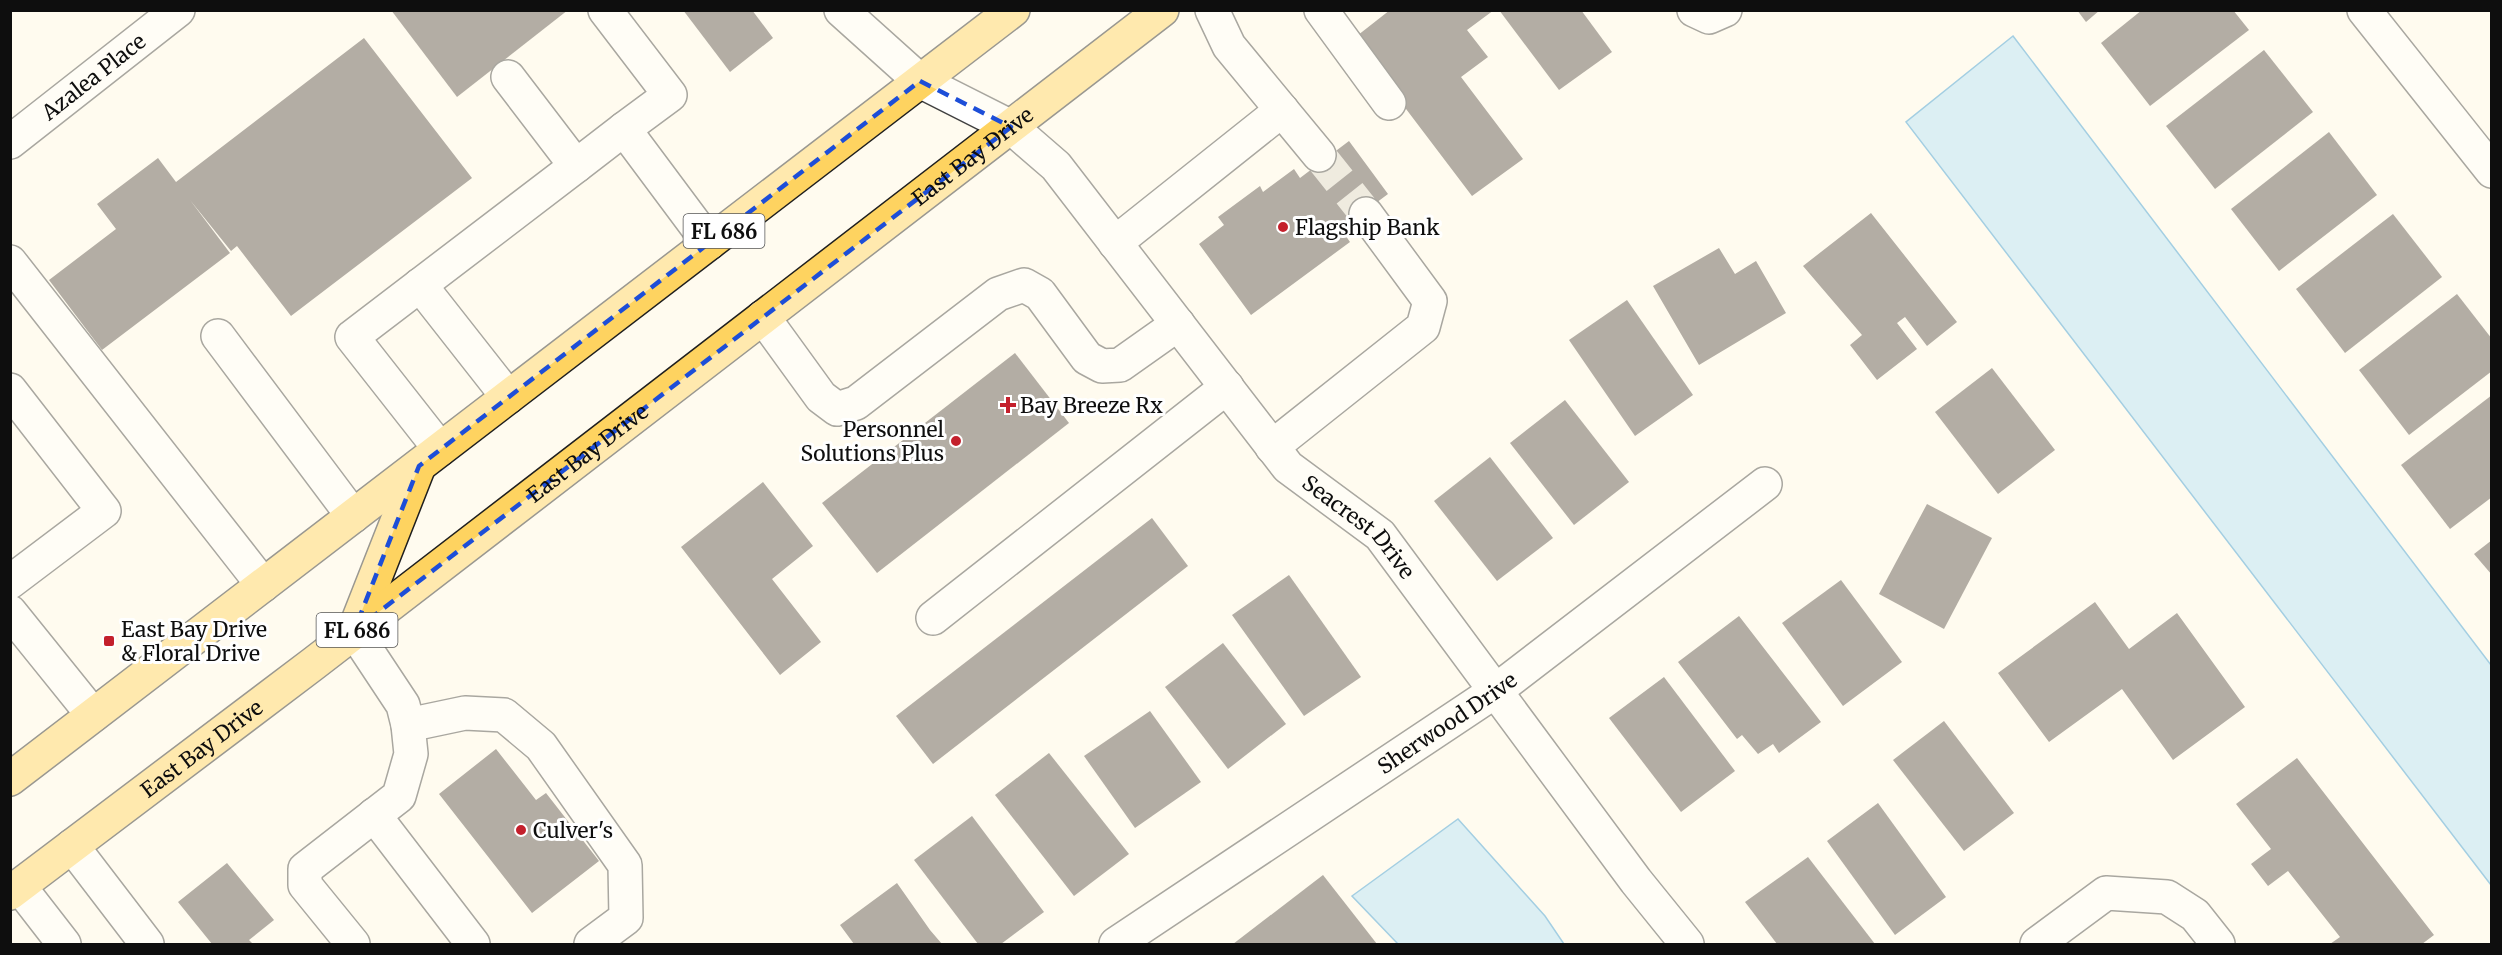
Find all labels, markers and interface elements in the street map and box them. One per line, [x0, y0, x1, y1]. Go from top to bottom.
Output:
street label: Azalea Place [35, 27, 151, 126]
street label: East Bay Drive [906, 101, 1038, 211]
road number: FL 686 [684, 214, 764, 248]
place label: Flagship Bank [1295, 214, 1440, 241]
marker: Flagship Bank [1276, 220, 1290, 234]
place label: Bay Breeze Rx [1020, 392, 1163, 419]
street label: East Bay Drive [521, 397, 653, 508]
marker: Bay Breeze Rx [1001, 398, 1015, 412]
place label: Personnel Solutions Plus [801, 416, 944, 467]
marker: Personnel Solutions Plus [949, 434, 963, 448]
street label: Seacrest Drive [1297, 469, 1421, 584]
road number: FL 686 [316, 613, 398, 647]
place label: East Bay Drive & Floral Drive [121, 616, 267, 667]
marker: East Bay Drive & Floral Drive [102, 634, 116, 648]
street label: Sherwood Drive [1372, 666, 1522, 780]
street label: East Bay Drive [135, 693, 268, 803]
place label: Culver's [533, 817, 613, 844]
marker: Culver's [514, 823, 528, 837]

